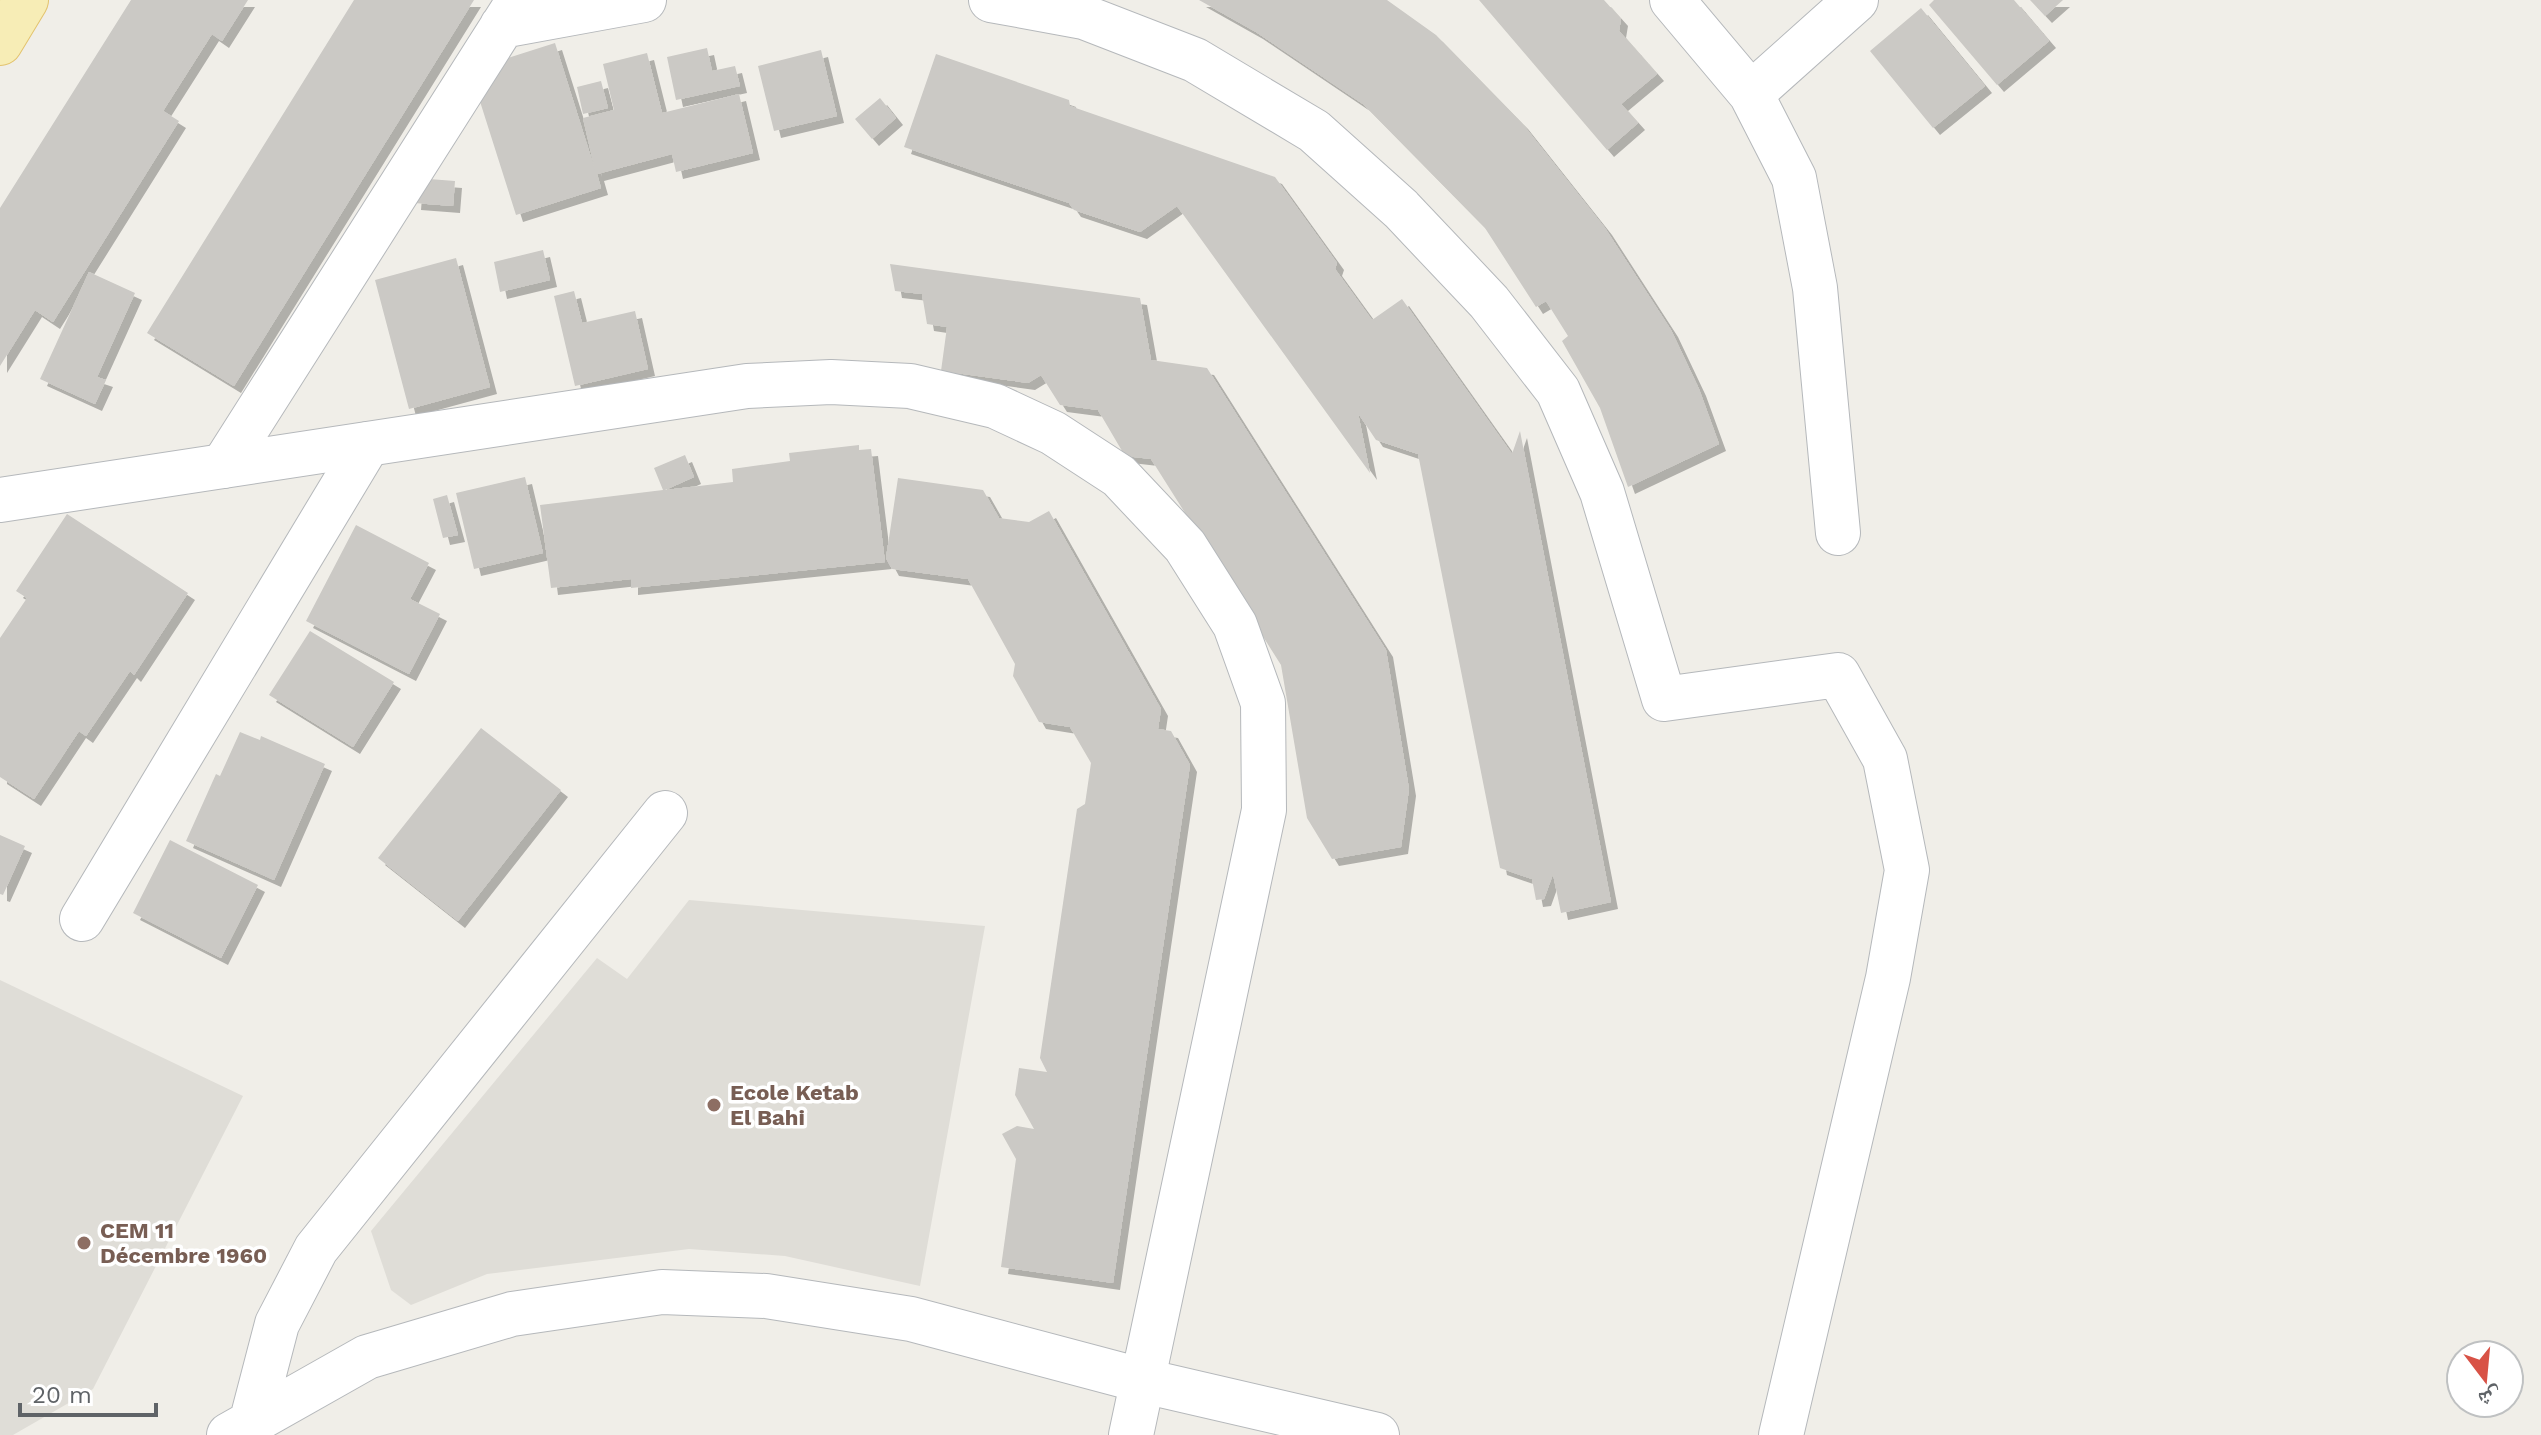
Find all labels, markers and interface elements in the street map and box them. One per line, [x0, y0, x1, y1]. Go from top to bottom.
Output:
place label: Ecole Ketab El Bahi [730, 1080, 859, 1130]
marker: Ecole Ketab El Bahi [705, 1096, 723, 1114]
place label: CEM 11 Décembre 1960 [100, 1218, 267, 1268]
marker: CEM 11 Décembre 1960 [75, 1234, 93, 1252]
north arrow [2445, 1339, 2525, 1419]
scale bar [20, 1367, 156, 1417]
text: 20 m [32, 1381, 92, 1409]
text: ش [2475, 1382, 2505, 1413]

